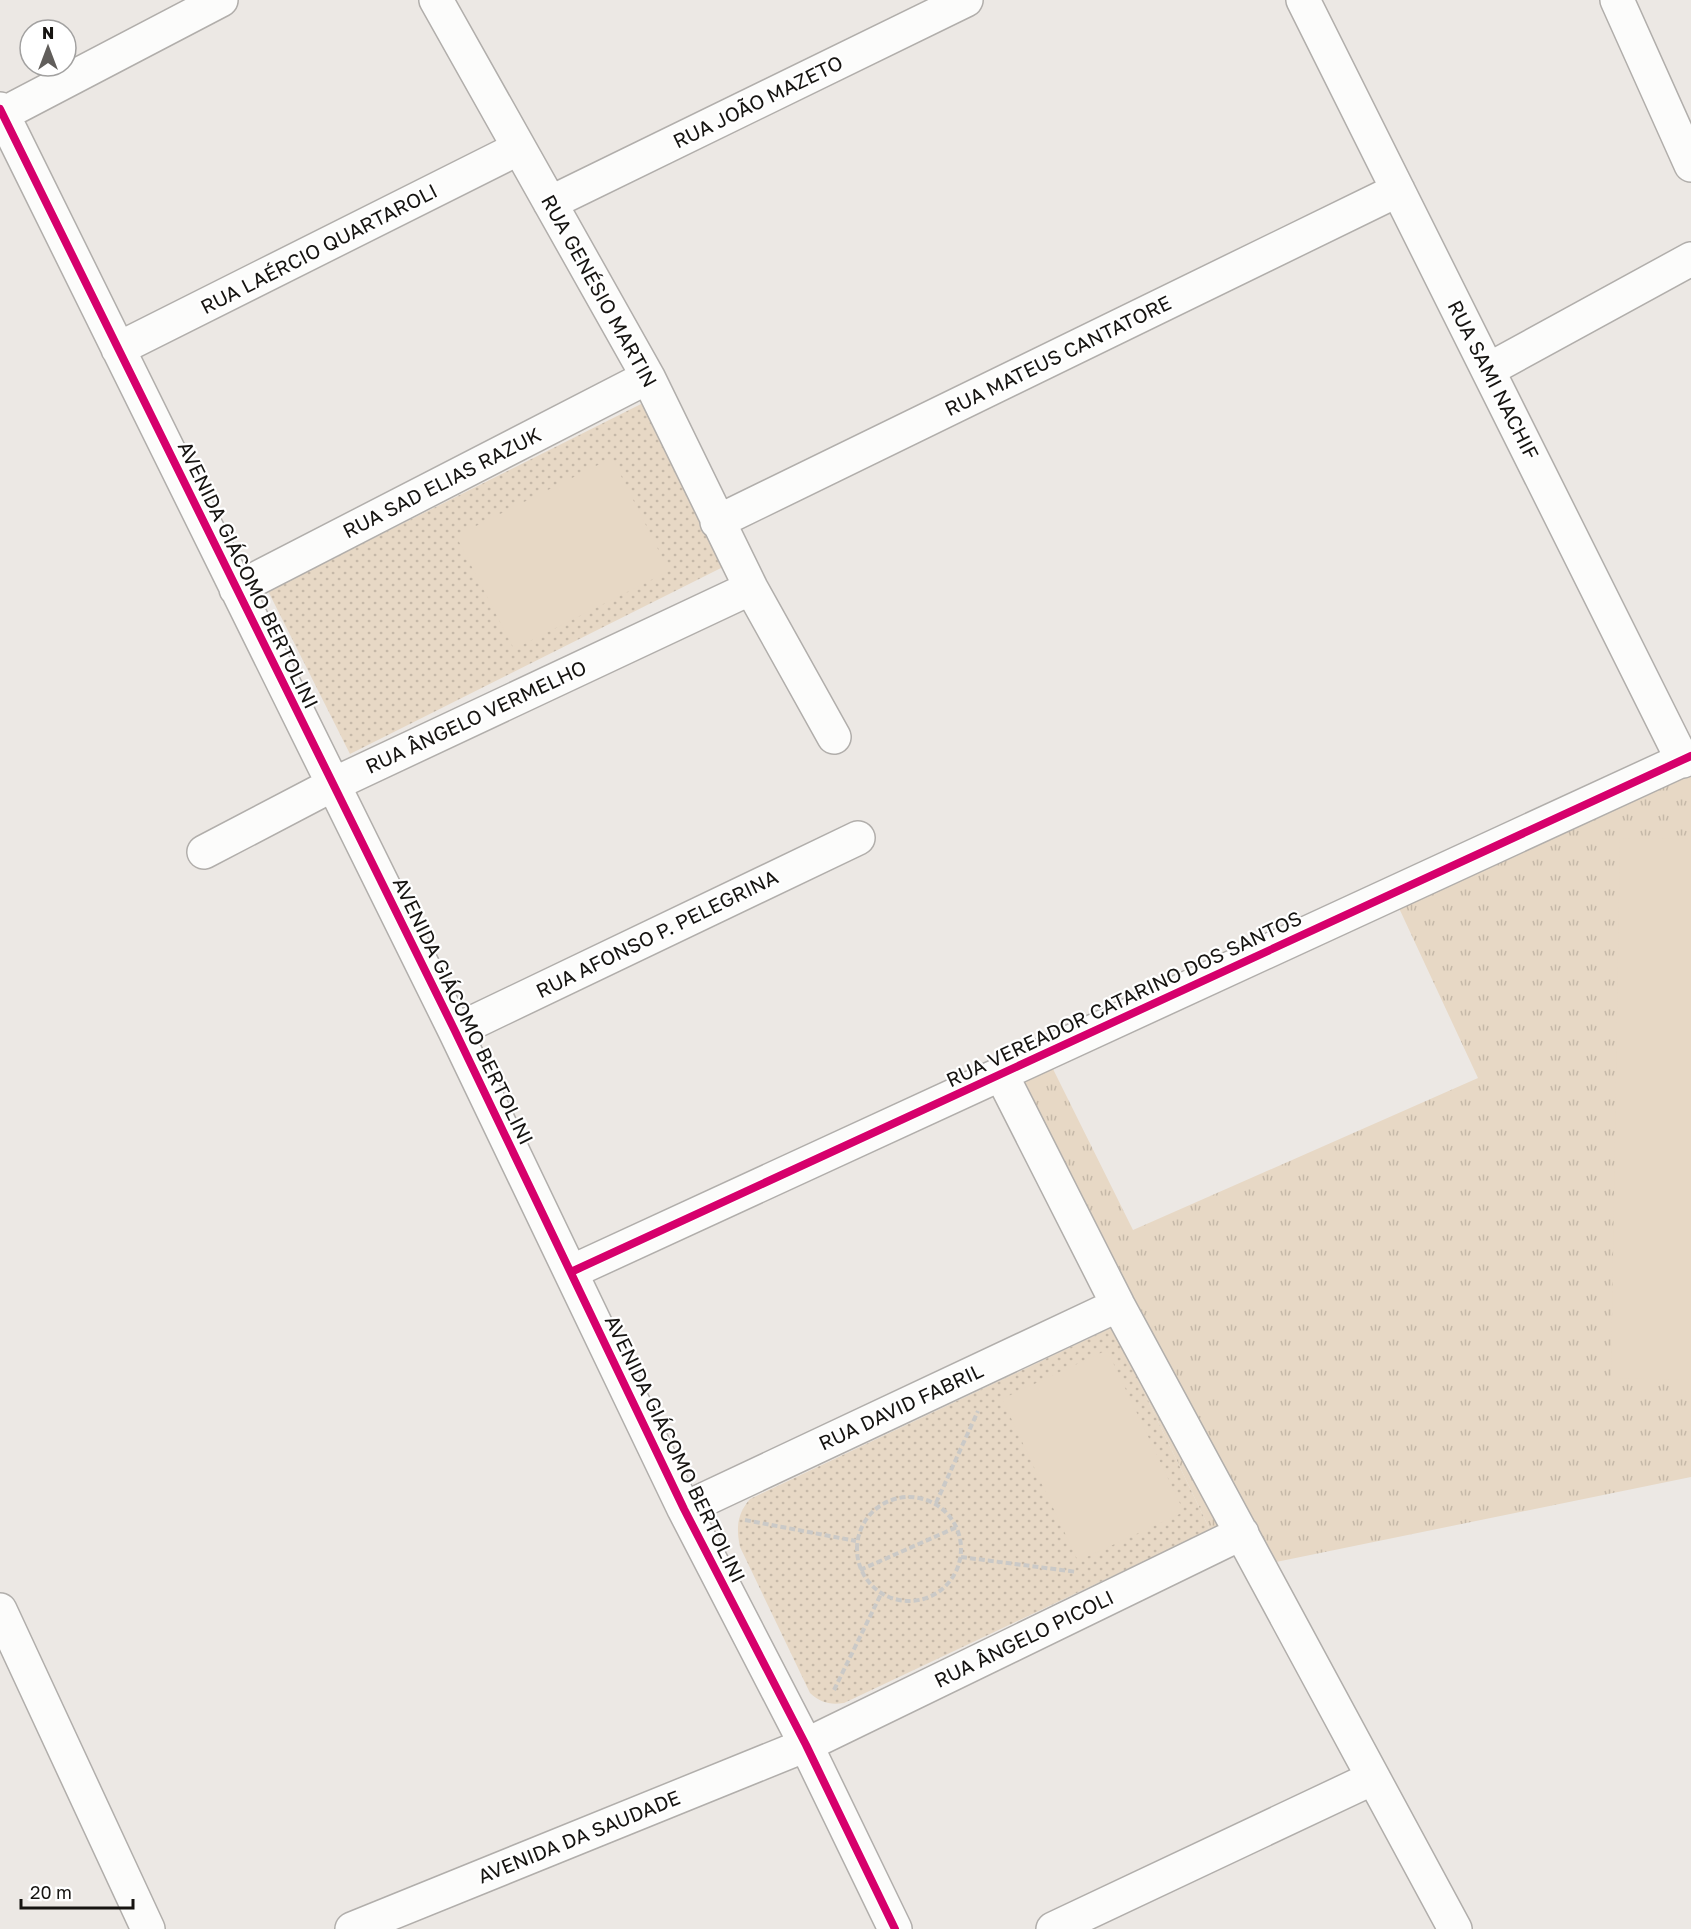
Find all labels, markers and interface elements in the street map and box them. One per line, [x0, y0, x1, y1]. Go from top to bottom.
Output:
north arrow [18, 18, 78, 78]
text: N [42, 23, 54, 43]
street label: RUA JOÃO MAZETO [669, 50, 846, 153]
street label: RUA LAÉRCIO QUARTAROLI [196, 178, 441, 318]
street label: RUA GENÉSIO MARTIN [537, 190, 663, 391]
street label: RUA MATEUS CANTATORE [940, 290, 1175, 420]
street label: RUA SAMI NACHIF [1443, 296, 1544, 463]
street label: RUA SAD ELIAS RAZUK [338, 422, 545, 543]
street label: AVENIDA GIÁCOMO BERTOLINI [174, 437, 324, 712]
street label: RUA ÂNGELO VERMELHO [361, 654, 590, 778]
street label: RUA AFONSO P. PELEGRINA [532, 864, 781, 1002]
street label: AVENIDA GIÁCOMO BERTOLINI [389, 873, 539, 1148]
street label: RUA VEREADOR CATARINO DOS SANTOS [942, 905, 1305, 1091]
street label: AVENIDA GIÁCOMO BERTOLINI [601, 1311, 751, 1586]
street label: RUA DAVID FABRIL [815, 1358, 987, 1455]
street label: RUA ÂNGELO PICOLI [930, 1584, 1117, 1692]
street label: AVENIDA DA SAUDADE [474, 1785, 683, 1888]
scale bar [21, 1872, 134, 1910]
text: 20 m [30, 1881, 72, 1903]

